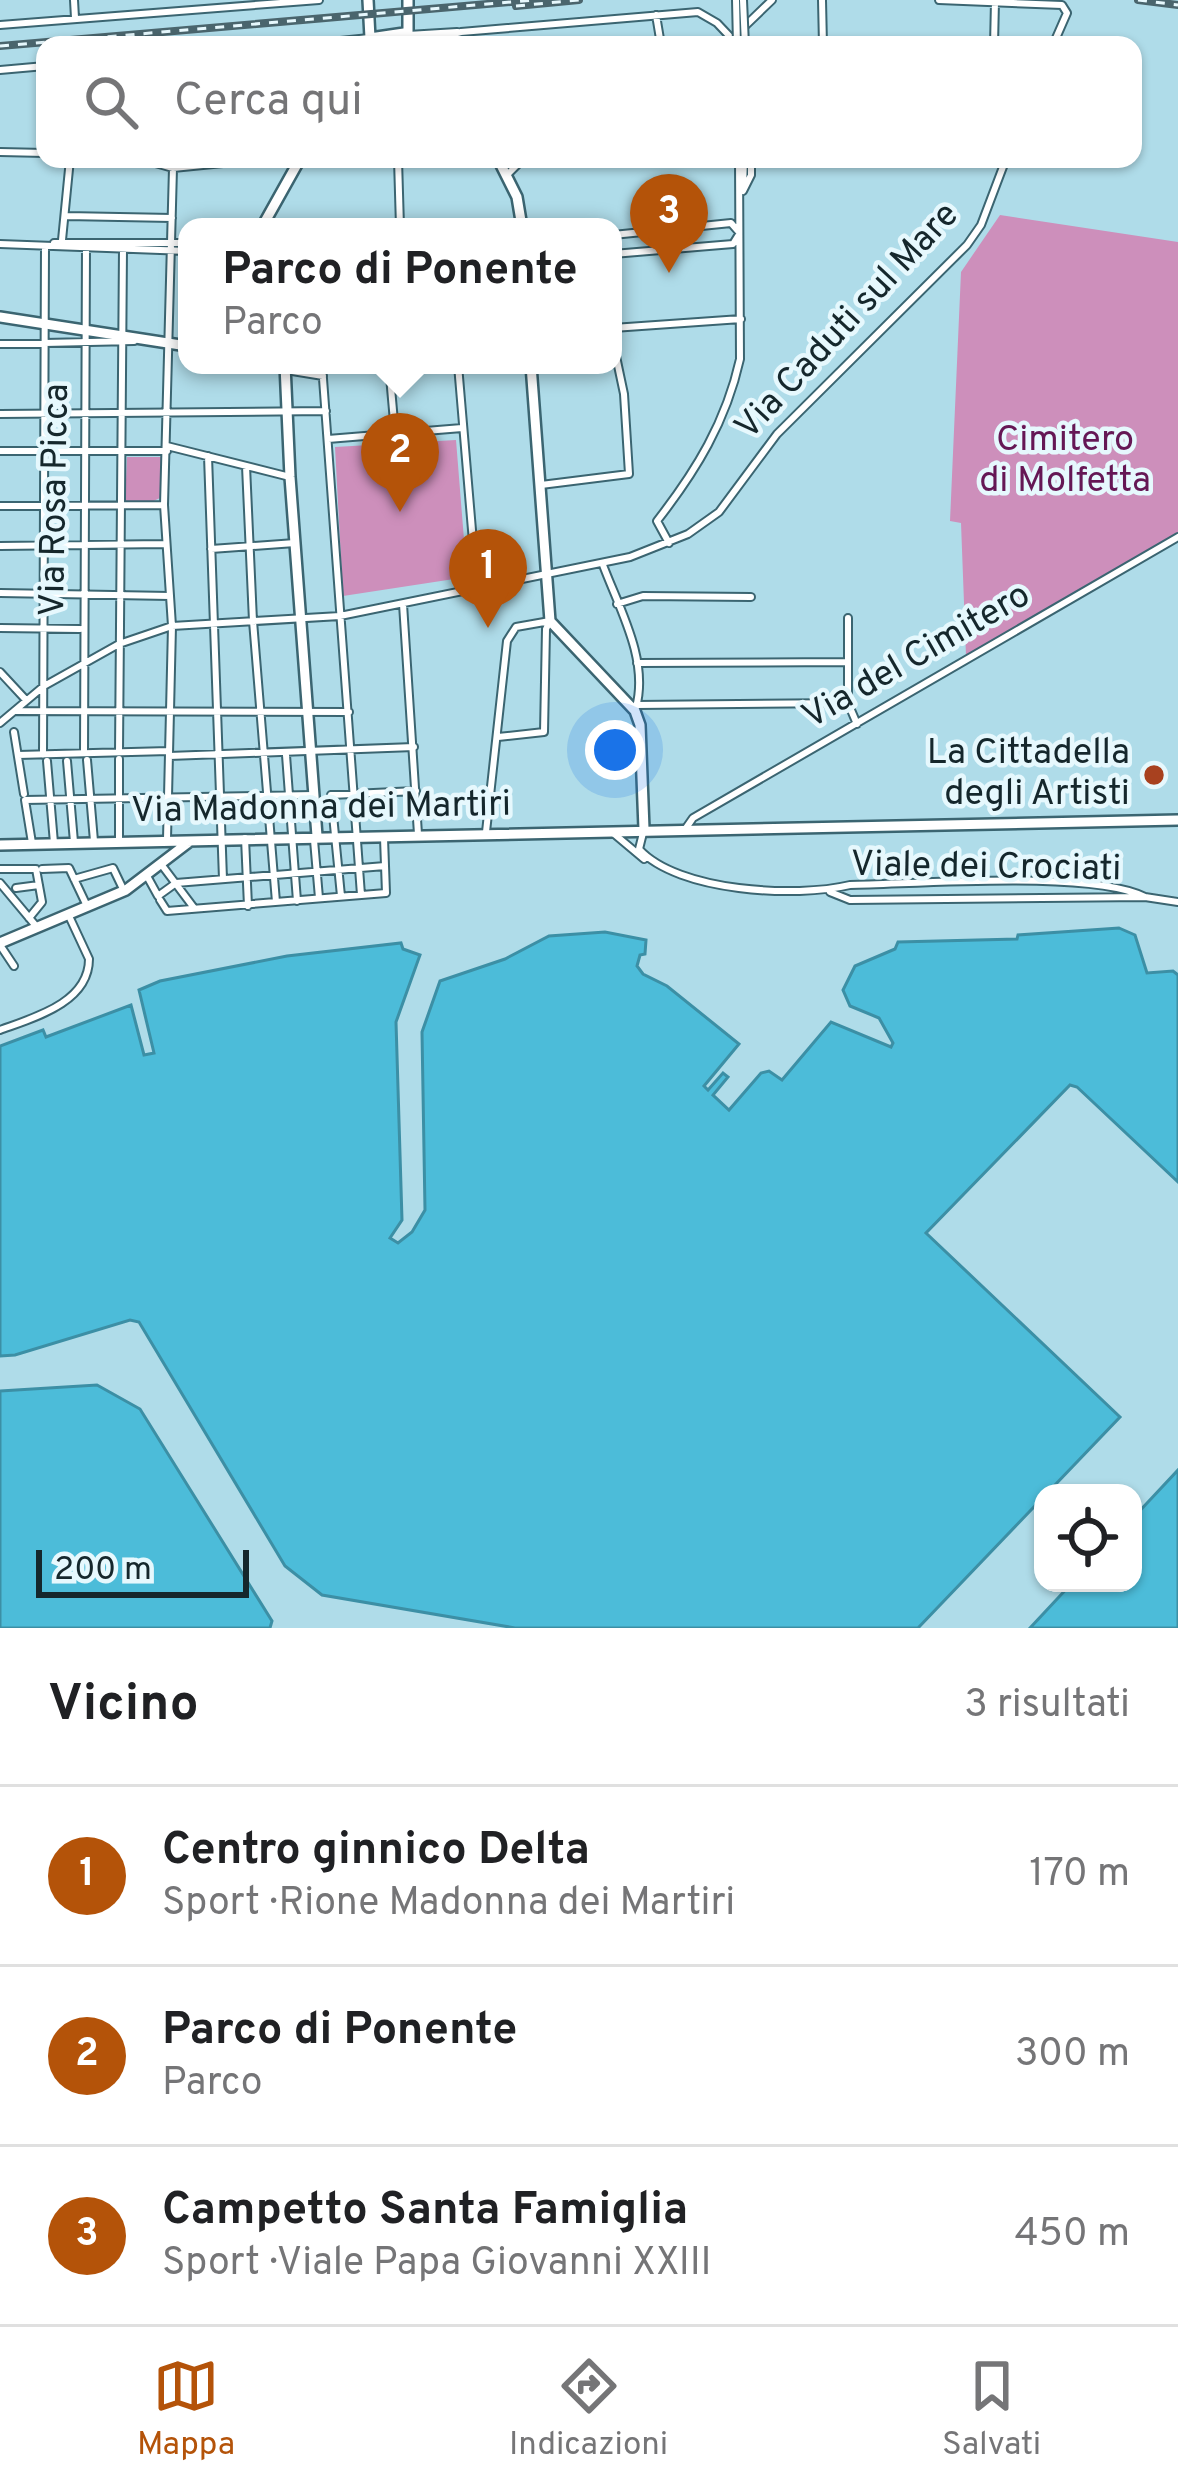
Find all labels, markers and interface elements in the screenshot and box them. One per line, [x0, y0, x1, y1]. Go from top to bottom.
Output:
search box [36, 36, 1142, 168]
icon: search [78, 69, 144, 135]
text: Cerca qui [174, 74, 363, 131]
pin: 3 [630, 174, 708, 273]
street label: Via Caduti sul Mare [726, 194, 970, 450]
popup [178, 218, 622, 374]
text: Parco di Ponente [222, 243, 578, 300]
text: Parco [222, 300, 323, 349]
street label: Via Rosa Picca [31, 383, 81, 617]
pin: 2 [361, 413, 439, 512]
park label: Cimitero di Molfetta [979, 418, 1151, 505]
pin: 1 [449, 529, 527, 628]
street label: Via del Cimitero [795, 573, 1039, 741]
your location [585, 720, 645, 780]
place label: La Cittadella degli Artisti [927, 731, 1130, 818]
marker: La Cittadella degli Artisti [1141, 762, 1167, 788]
street label: Via Madonna dei Martiri [131, 783, 511, 835]
street label: Viale dei Crociati [850, 843, 1122, 893]
map controls [1034, 1484, 1142, 1592]
button: locate [1034, 1484, 1142, 1592]
scale bar [36, 1544, 249, 1597]
text: 200 m [54, 1550, 152, 1592]
text: Vicino [48, 1674, 199, 1739]
text: 3 risultati [964, 1682, 1130, 1731]
text: Centro ginnico Delta [162, 1823, 590, 1880]
text: 1 [79, 1851, 95, 1900]
text: 170 m [1029, 1851, 1130, 1900]
text: Sport · Rione Madonna dei Martiri [162, 1880, 735, 1929]
text: Parco di Ponente [162, 2003, 517, 2060]
text: 2 [75, 2031, 99, 2080]
text: 300 m [1015, 2031, 1130, 2080]
text: Parco [162, 2060, 263, 2109]
text: Campetto Santa Famiglia [162, 2183, 688, 2240]
text: 3 [75, 2211, 99, 2260]
text: 450 m [1014, 2211, 1130, 2260]
text: Sport · Viale Papa Giovanni XXIII [162, 2240, 712, 2289]
tab: Mappa [137, 2353, 235, 2467]
tab: Indicazioni [509, 2353, 668, 2467]
tab: Salvati [942, 2353, 1041, 2467]

